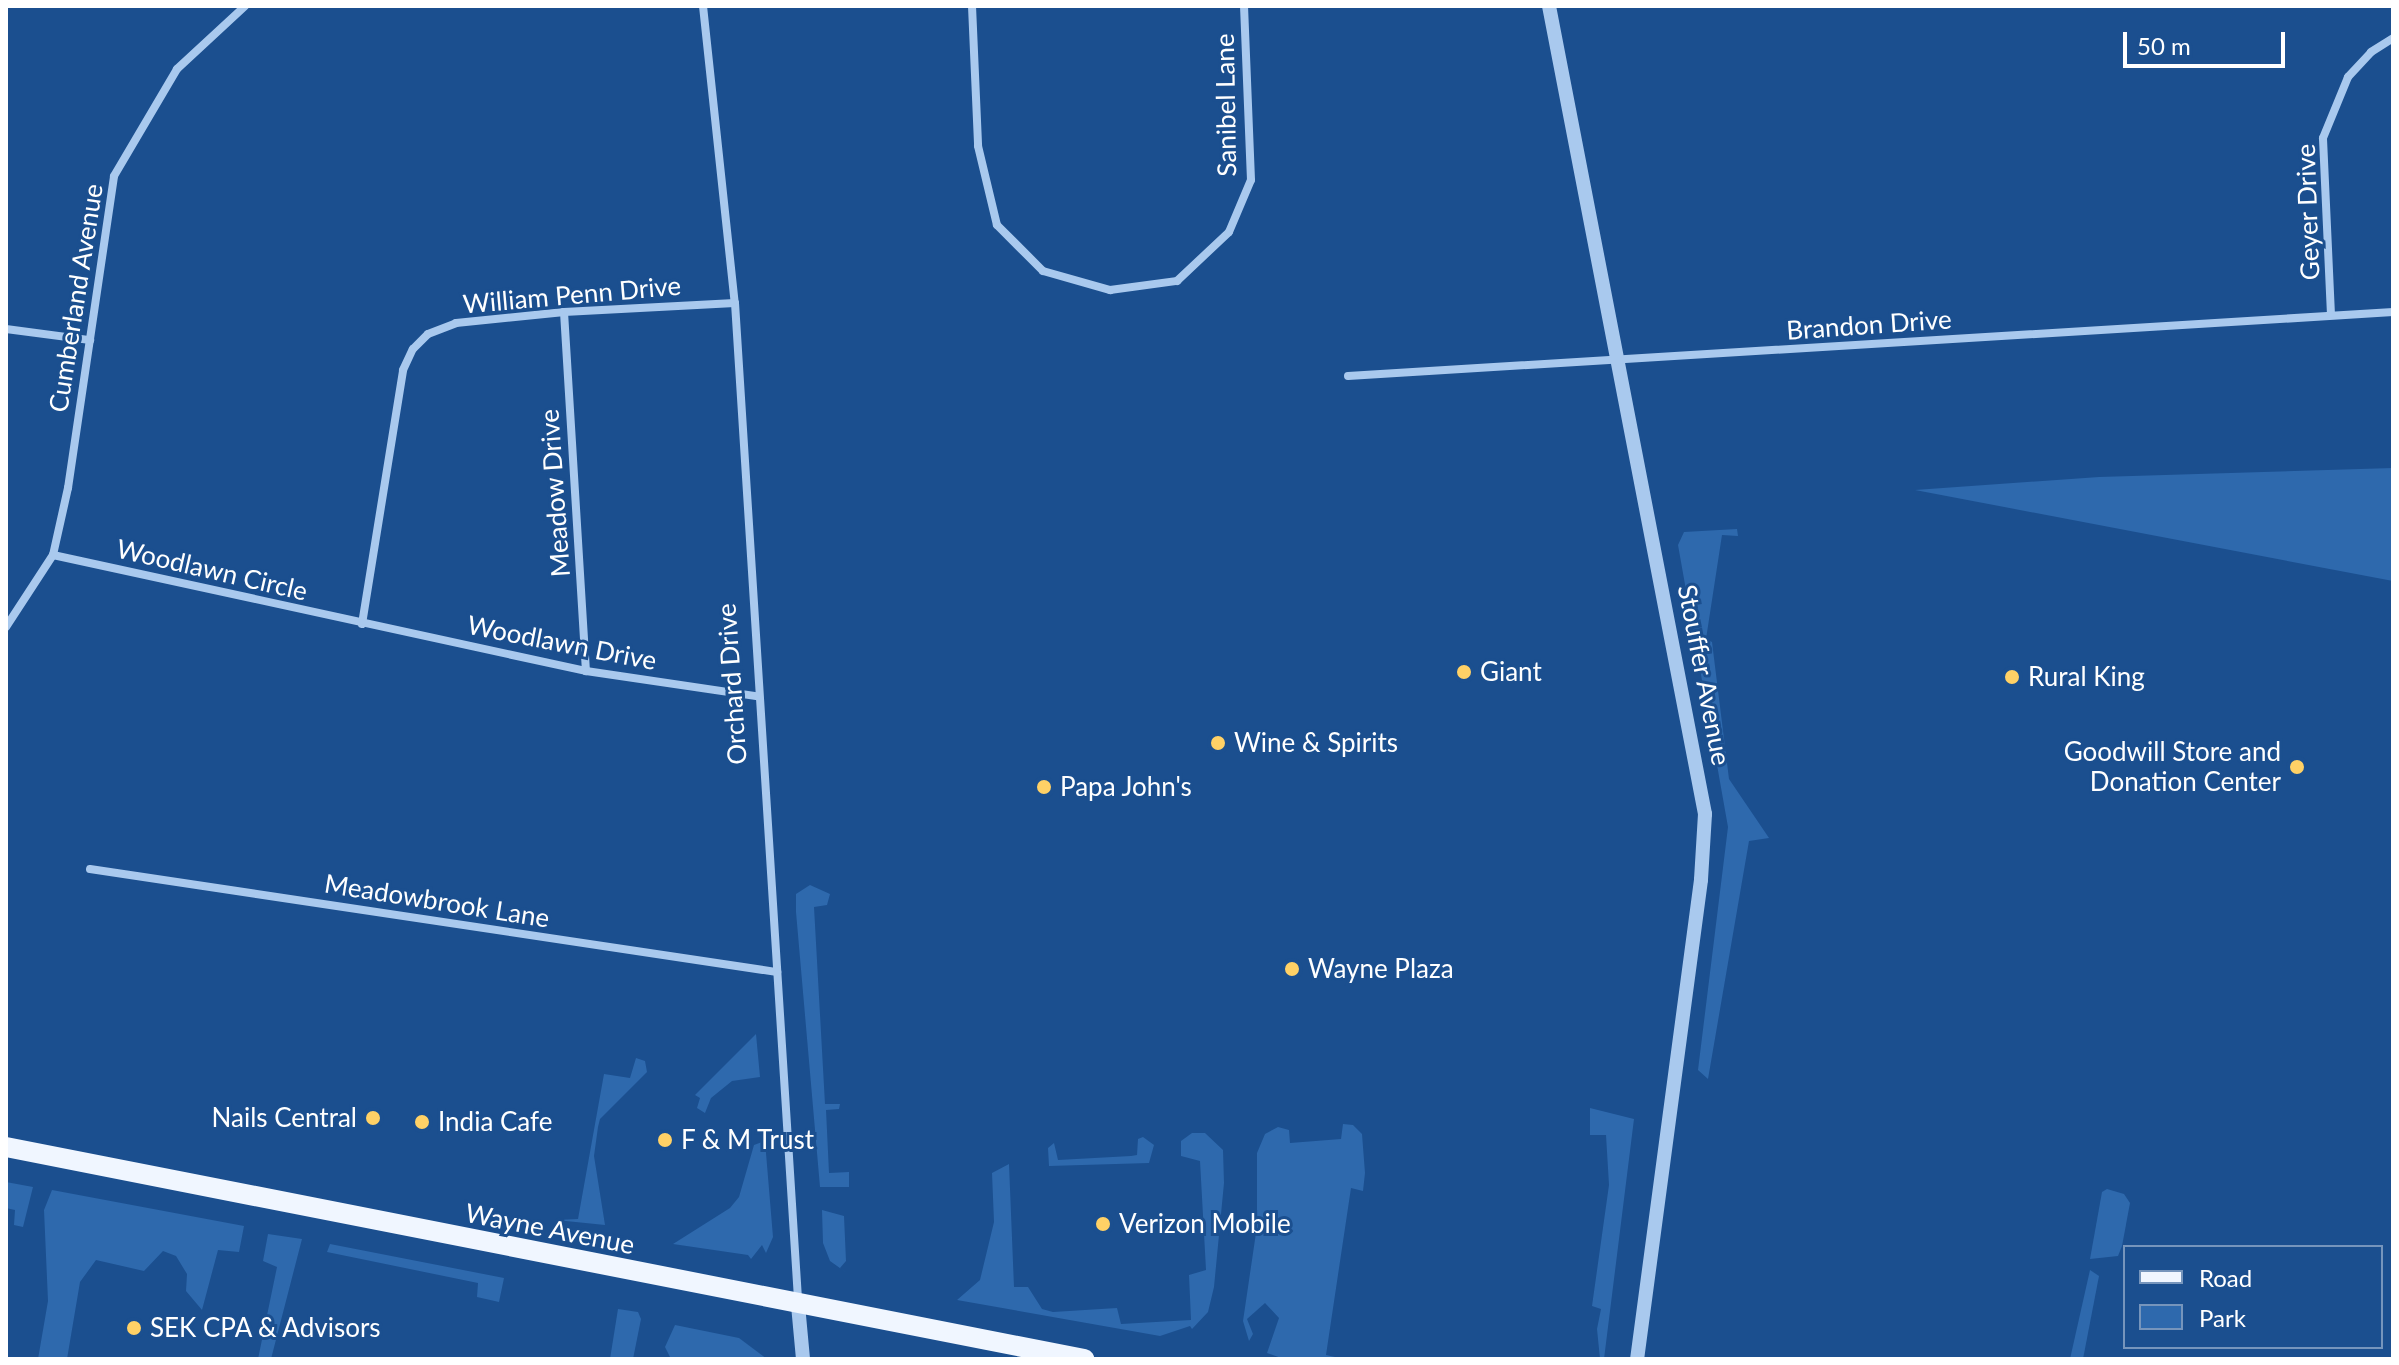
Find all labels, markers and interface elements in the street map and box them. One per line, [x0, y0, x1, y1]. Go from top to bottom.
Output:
scale bar [2127, 16, 2289, 66]
text: 50 m [2137, 31, 2191, 60]
street label: Sanibel Lane [1209, 33, 1243, 177]
street label: Geyer Drive [2290, 143, 2326, 281]
street label: Cumberland Avenue [42, 181, 110, 415]
street label: William Penn Drive [462, 270, 682, 320]
street label: Brandon Drive [1785, 304, 1953, 346]
street label: Meadow Drive [534, 408, 576, 578]
street label: Woodlawn Circle [114, 533, 310, 607]
street label: Stouffer Avenue [1671, 581, 1737, 769]
street label: Orchard Drive [711, 602, 753, 766]
street label: Woodlawn Drive [465, 609, 659, 677]
place label: Giant [1480, 656, 1542, 688]
place label: Rural King [2028, 661, 2145, 693]
marker: Giant [1455, 663, 1473, 681]
marker: Rural King [2003, 668, 2021, 686]
place label: Wine & Spirits [1234, 727, 1398, 759]
marker: Wine & Spirits [1209, 734, 1227, 752]
place label: Goodwill Store and Donation Center [2064, 736, 2281, 798]
marker: Goodwill Store and Donation Center [2288, 758, 2306, 776]
place label: Papa John's [1060, 771, 1193, 803]
marker: Papa John's [1035, 778, 1053, 796]
street label: Meadowbrook Lane [322, 868, 552, 934]
place label: Wayne Plaza [1308, 953, 1454, 985]
marker: Wayne Plaza [1283, 960, 1301, 978]
place label: Nails Central [212, 1102, 357, 1134]
place label: India Cafe [438, 1106, 552, 1138]
marker: Nails Central [364, 1109, 382, 1127]
marker: India Cafe [413, 1113, 431, 1131]
place label: F & M Trust [681, 1124, 815, 1156]
marker: F & M Trust [656, 1131, 674, 1149]
street label: Wayne Avenue [462, 1197, 638, 1261]
place label: Verizon Mobile [1119, 1208, 1291, 1240]
marker: Verizon Mobile [1094, 1215, 1112, 1233]
legend [2123, 1245, 2383, 1349]
text: Road [2199, 1263, 2252, 1292]
text: Park [2199, 1303, 2246, 1332]
place label: SEK CPA & Advisors [150, 1312, 382, 1344]
marker: SEK CPA & Advisors [125, 1319, 143, 1337]

